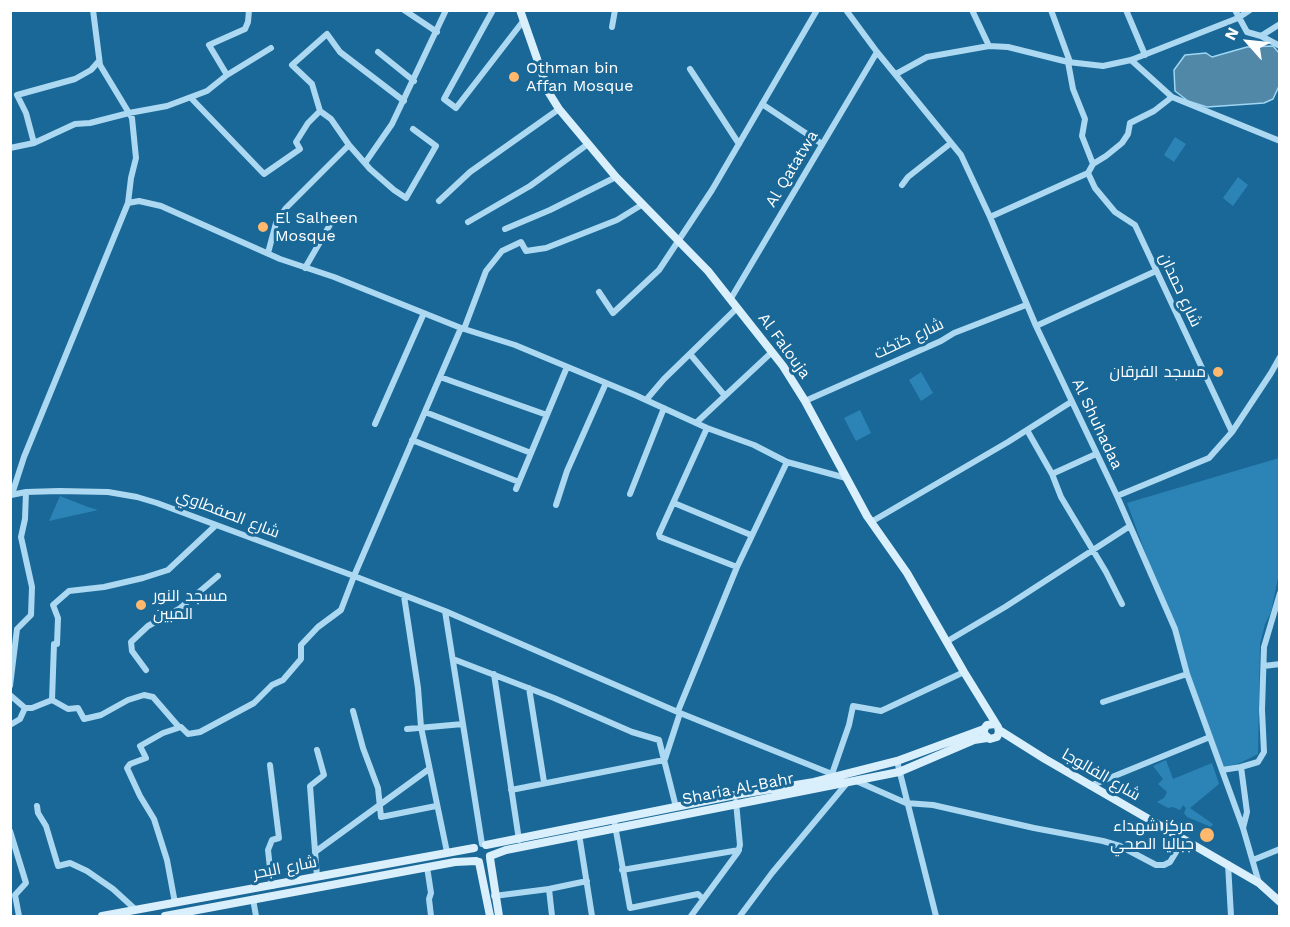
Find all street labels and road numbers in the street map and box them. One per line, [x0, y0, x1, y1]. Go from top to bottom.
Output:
street label: Al Qatatwa [762, 127, 822, 211]
street label: شارع حمدان [1154, 250, 1206, 330]
street label: Al Falouja [754, 309, 814, 383]
street label: شارع كتكت [871, 315, 947, 363]
street label: Al Shuhadaa [1068, 376, 1126, 472]
street label: شارع الصفطاوي [174, 486, 282, 542]
street label: شارع الفالوجا [1058, 745, 1144, 805]
street label: Sharia Al-Bahr [681, 769, 795, 809]
street label: شارع البحر [252, 852, 318, 884]

